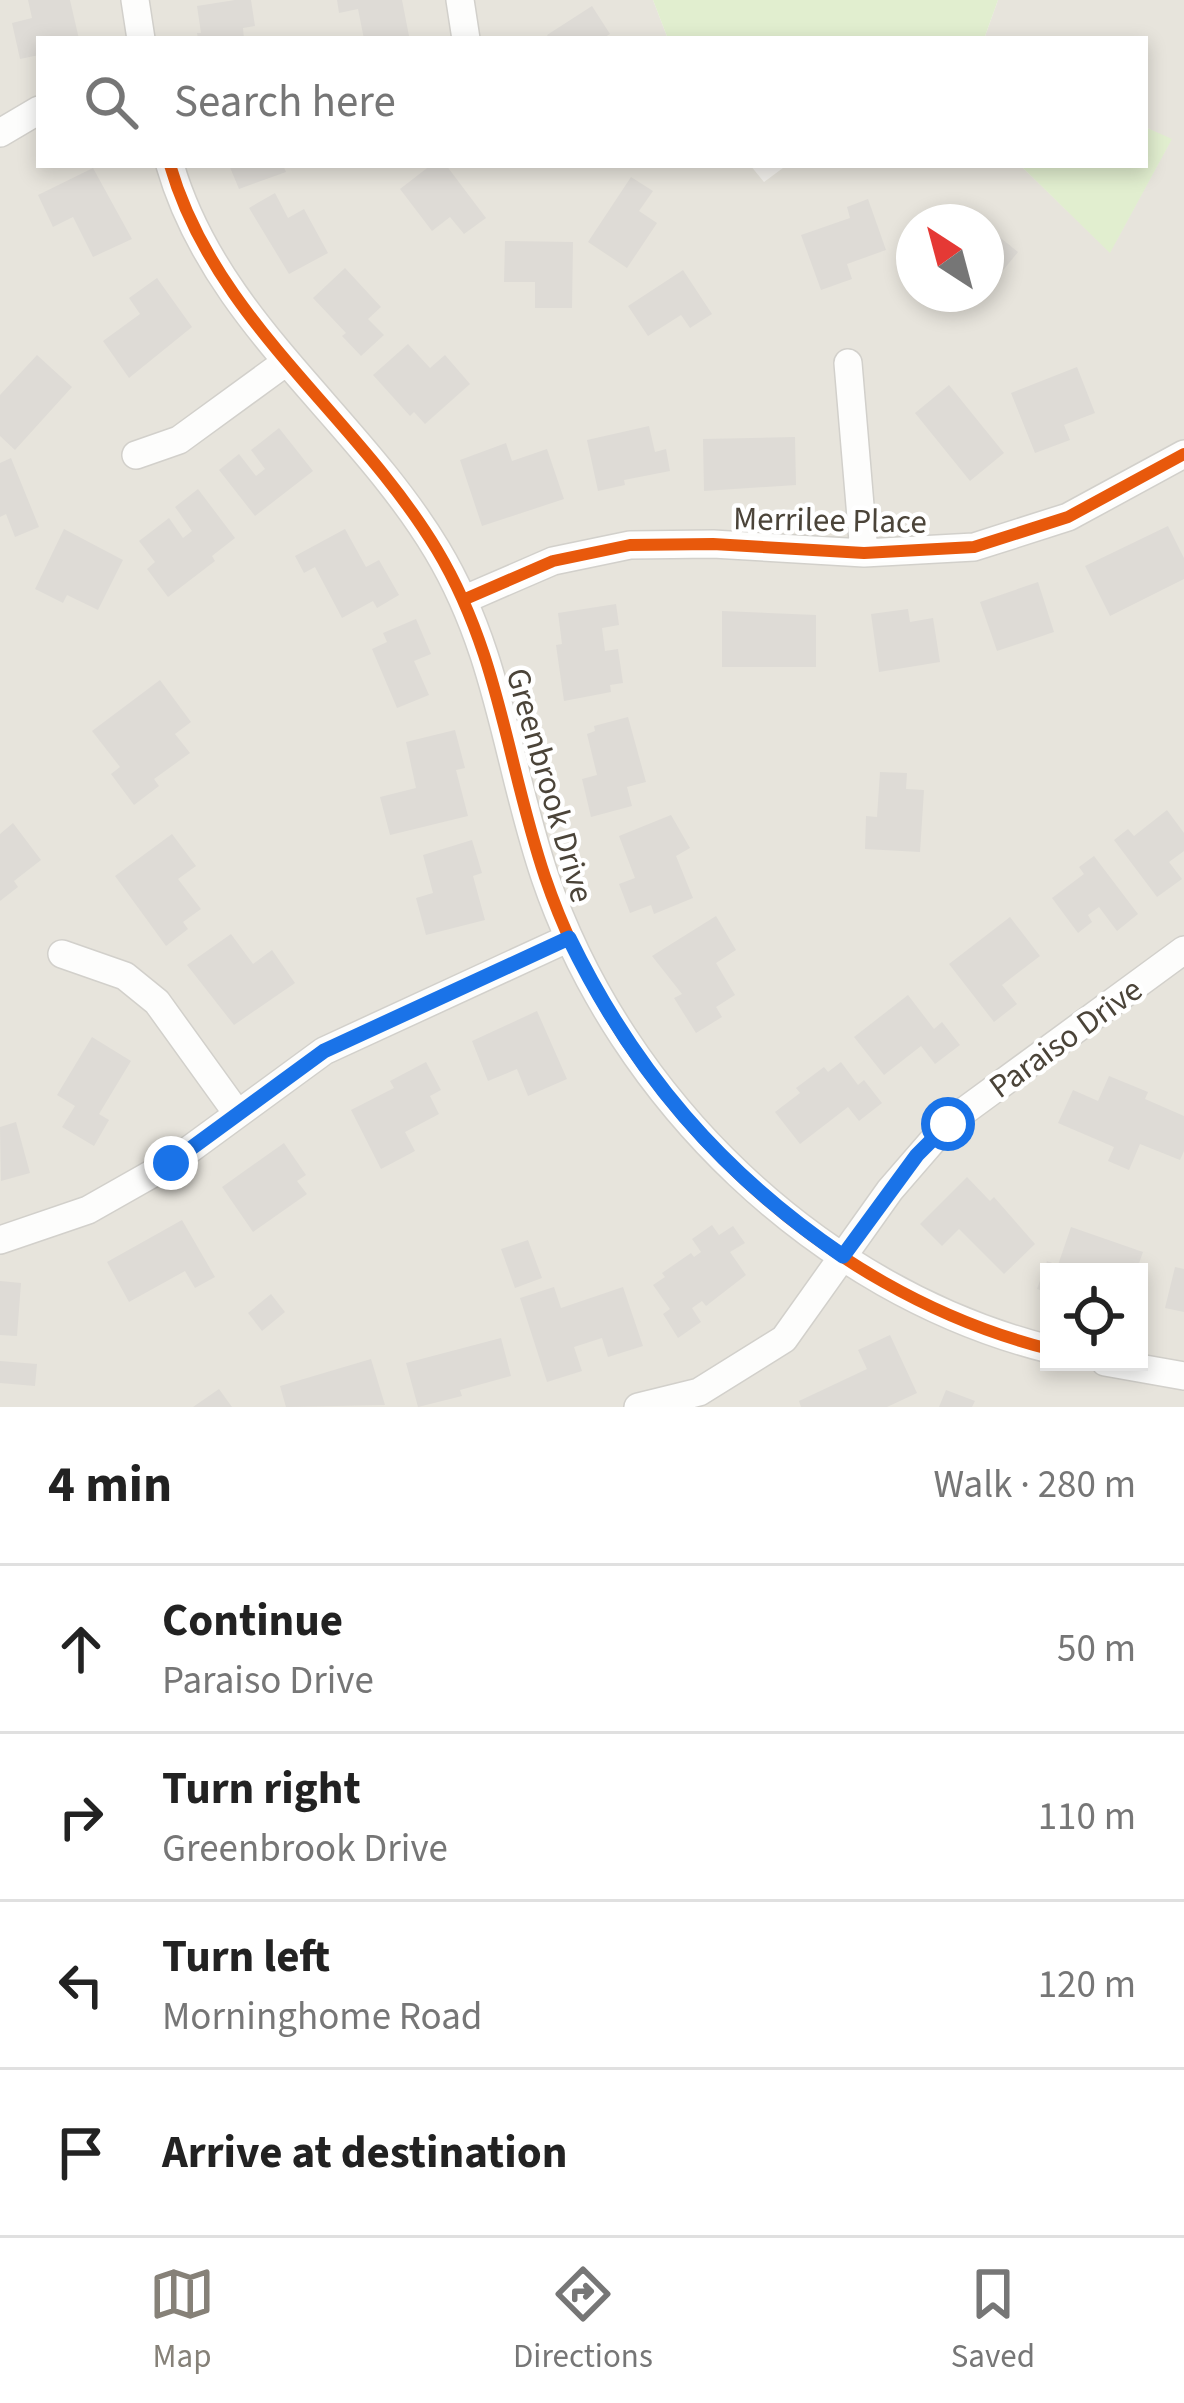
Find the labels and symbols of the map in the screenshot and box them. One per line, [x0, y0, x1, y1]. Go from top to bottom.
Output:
north arrow [896, 204, 1004, 312]
street label: Merrilee Place [733, 495, 927, 546]
street label: Greenbrook Drive [494, 663, 605, 908]
street label: Paraiso Drive [980, 967, 1152, 1110]
route start [921, 1097, 975, 1151]
route end [144, 1136, 198, 1190]

